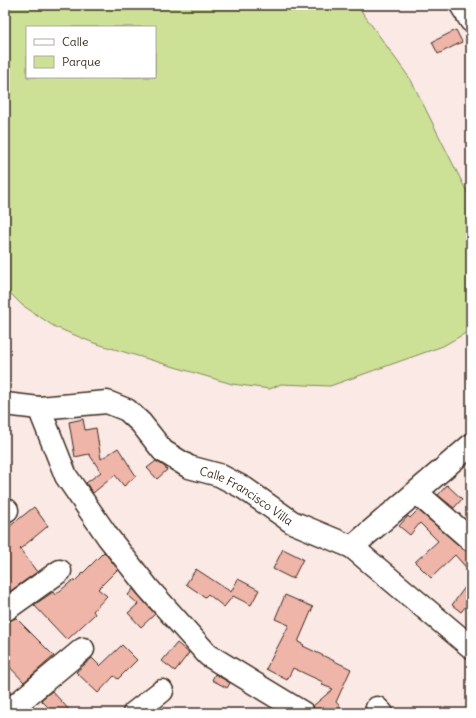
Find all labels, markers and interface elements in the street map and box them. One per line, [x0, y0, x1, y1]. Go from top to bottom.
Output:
legend [26, 26, 156, 78]
text: Calle [62, 34, 89, 49]
text: Parque [62, 54, 101, 69]
street label: Calle Francisco Villa [198, 463, 296, 528]

